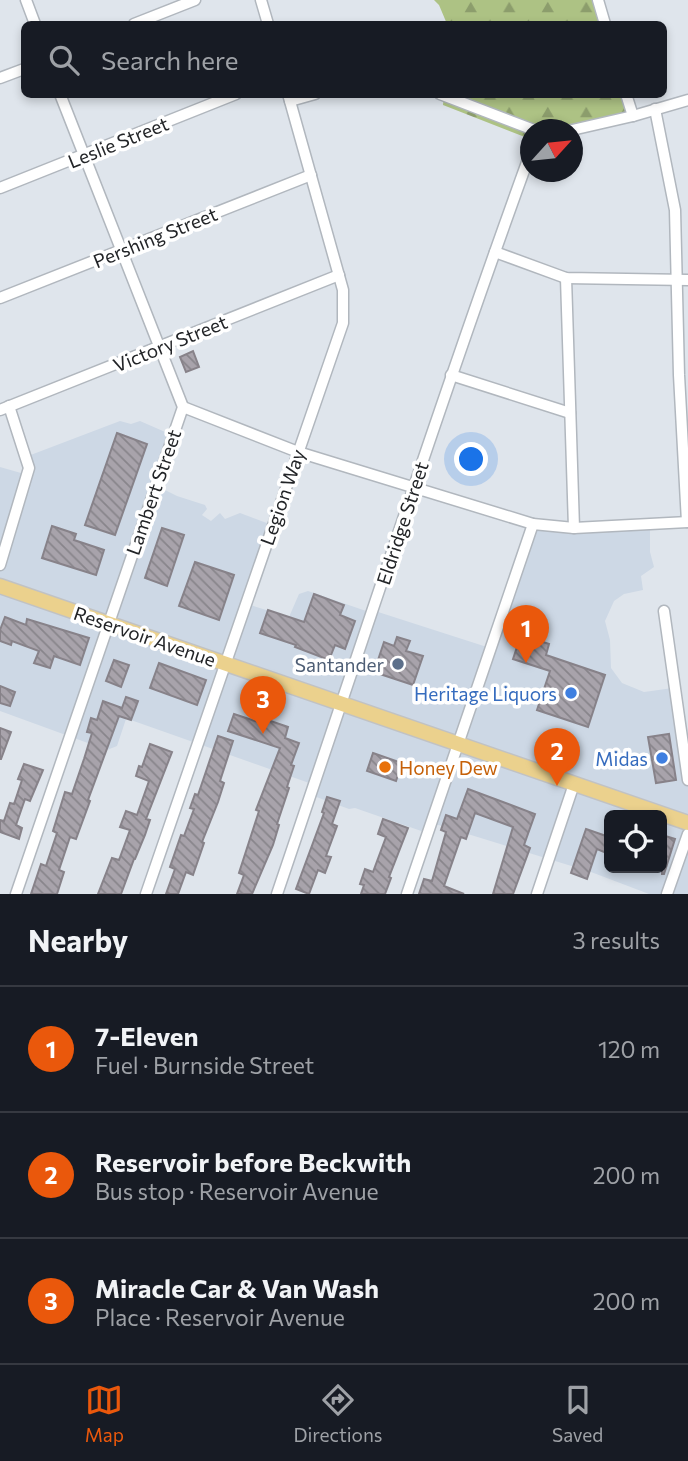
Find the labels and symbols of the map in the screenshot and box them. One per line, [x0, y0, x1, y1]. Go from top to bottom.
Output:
street label: Leslie Street [64, 111, 172, 173]
north arrow [520, 119, 583, 182]
street label: Pershing Street [90, 202, 221, 272]
street label: Victory Street [110, 310, 231, 376]
street label: Lambert Street [121, 426, 185, 558]
your location [454, 442, 488, 476]
street label: Legion Way [255, 446, 309, 548]
street label: Eldridge Street [371, 458, 433, 587]
street label: Reservoir Avenue [71, 601, 219, 671]
pin: 1 [503, 605, 549, 663]
place label: Santander [295, 653, 384, 676]
marker: Santander [390, 656, 406, 672]
pin: 3 [240, 676, 286, 734]
place label: Heritage Liquors [414, 682, 557, 705]
marker: Heritage Liquors [563, 685, 579, 701]
pin: 2 [534, 728, 580, 786]
place label: Midas [595, 747, 648, 770]
marker: Midas [654, 750, 670, 766]
place label: Honey Dew [399, 756, 498, 779]
marker: Honey Dew [377, 759, 393, 775]

